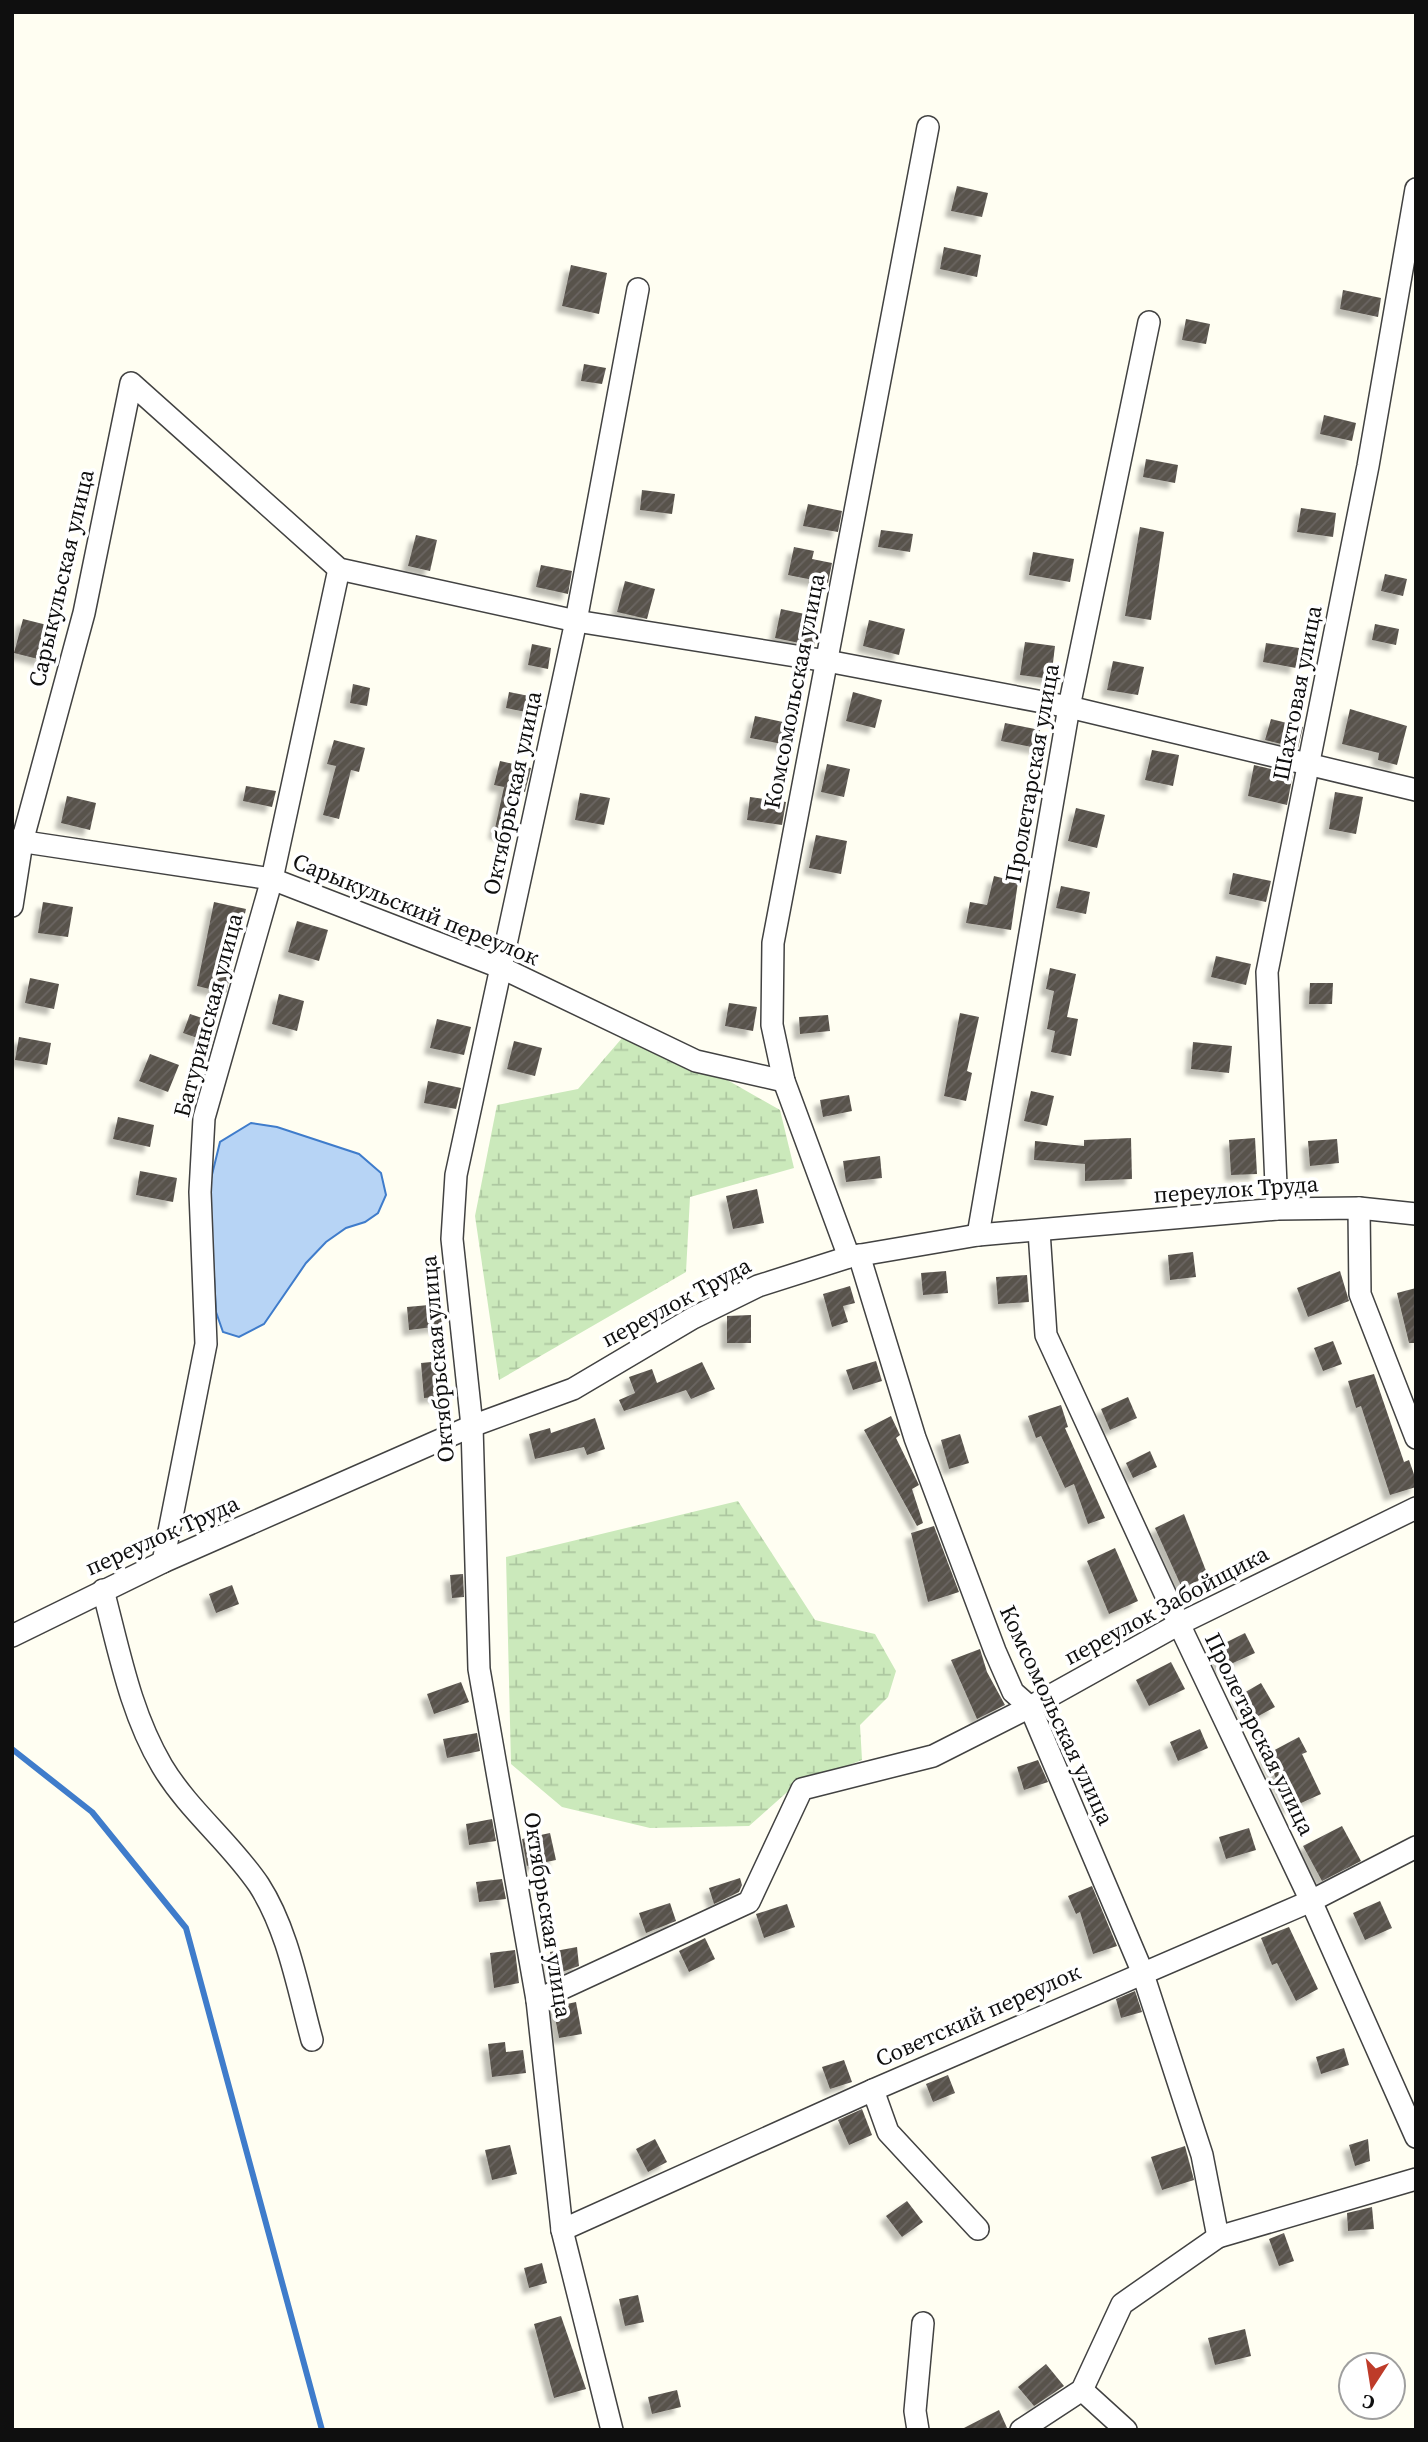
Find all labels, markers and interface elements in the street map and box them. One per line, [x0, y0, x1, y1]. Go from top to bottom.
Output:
street label: Сарыкульская улица [20, 466, 102, 690]
street label: Комсомольская улица [755, 570, 833, 811]
street label: Шахтовая улица [1264, 602, 1330, 783]
street label: Пролетарская улица [997, 661, 1067, 885]
street label: Октябрьская улица [475, 688, 549, 898]
street label: Сарыкульский переулок [288, 845, 544, 973]
street label: Батуринская улица [165, 909, 251, 1120]
street label: переулок Труда [1152, 1167, 1320, 1211]
street label: переулок Труда [596, 1249, 757, 1355]
street label: Октябрьская улица [412, 1254, 462, 1464]
street label: переулок Труда [80, 1487, 244, 1583]
street label: переулок Забойщика [1058, 1537, 1274, 1673]
street label: Комсомольская улица [992, 1600, 1122, 1830]
street label: Пролетарская улица [1197, 1627, 1323, 1841]
street label: Октябрьская улица [516, 1810, 580, 2020]
street label: Советский переулок [870, 1955, 1086, 2075]
north arrow [1337, 2351, 1407, 2421]
text: С [1360, 2389, 1377, 2417]

